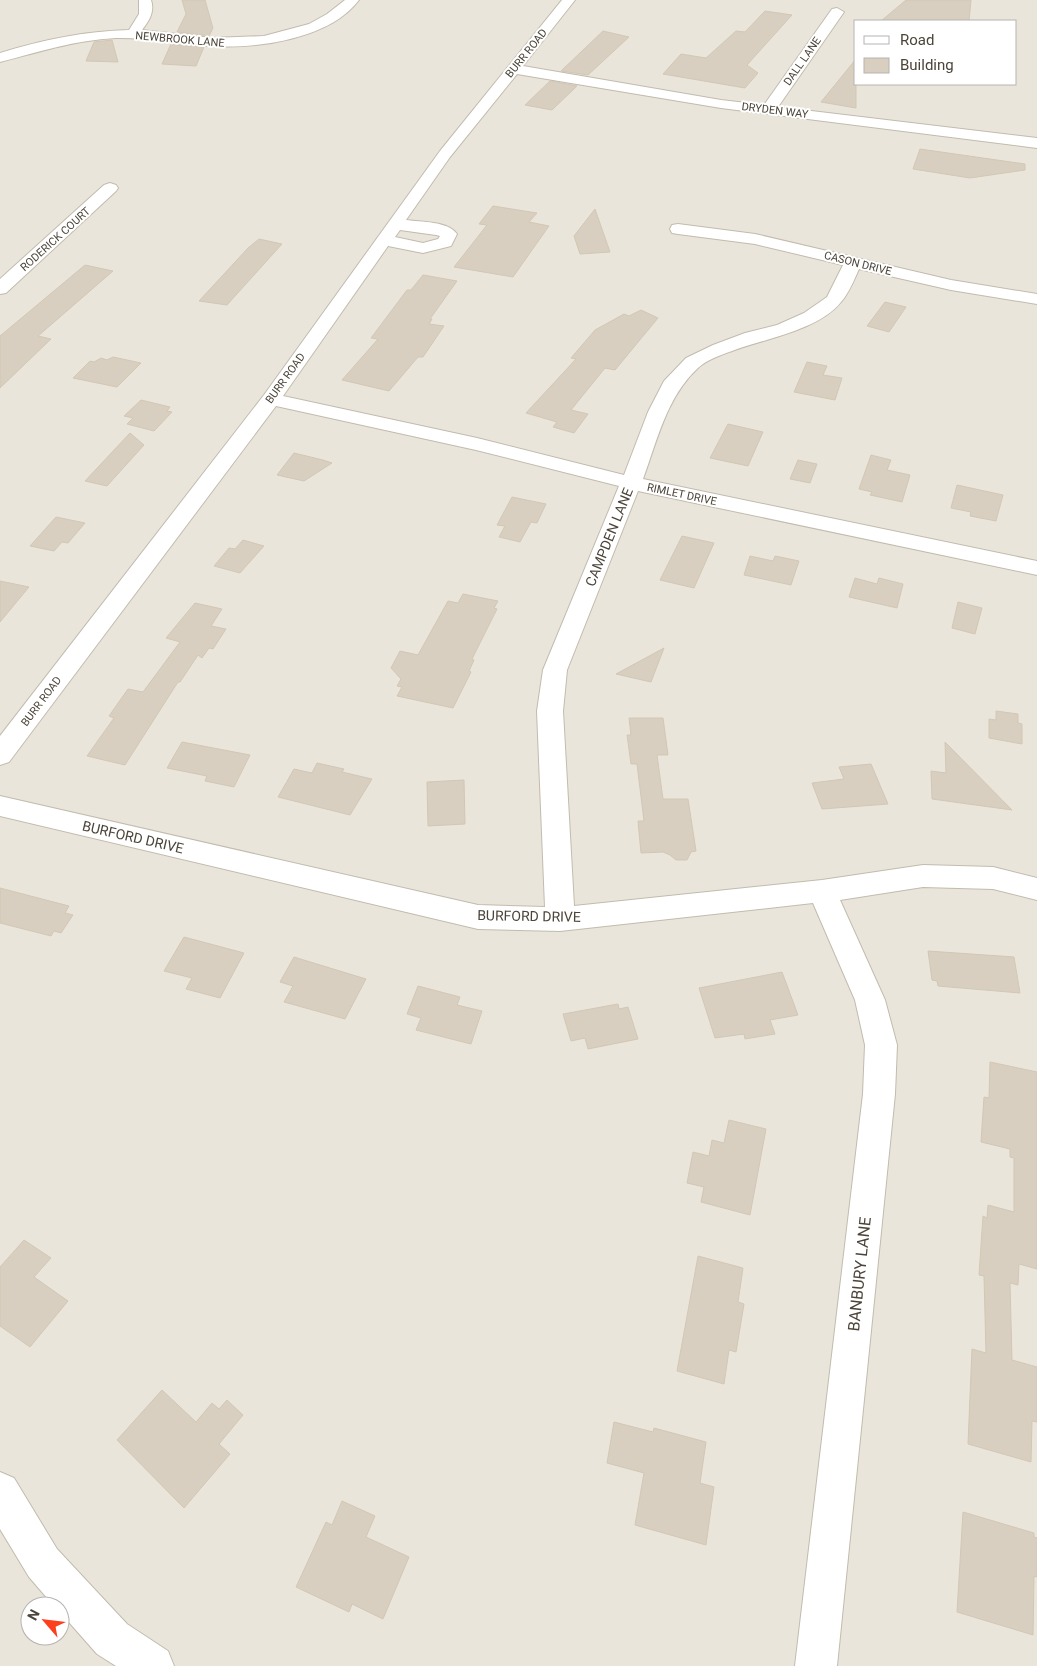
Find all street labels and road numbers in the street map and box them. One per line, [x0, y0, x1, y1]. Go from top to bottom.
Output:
street label: BURR ROAD [503, 26, 550, 80]
street label: NEWBROOK LANE [135, 29, 225, 50]
street label: DALL LANE [781, 35, 824, 88]
street label: DRYDEN WAY [741, 100, 809, 121]
street label: RODERICK COURT [18, 204, 93, 274]
street label: CASON DRIVE [823, 249, 893, 278]
street label: BURR ROAD [263, 351, 308, 406]
street label: RIMLET DRIVE [646, 481, 718, 508]
street label: CAMPDEN LANE [582, 485, 636, 589]
street label: BURR ROAD [18, 674, 64, 729]
street label: BURFORD DRIVE [81, 818, 185, 856]
street label: BURFORD DRIVE [477, 907, 581, 925]
street label: BANBURY LANE [844, 1216, 875, 1332]

